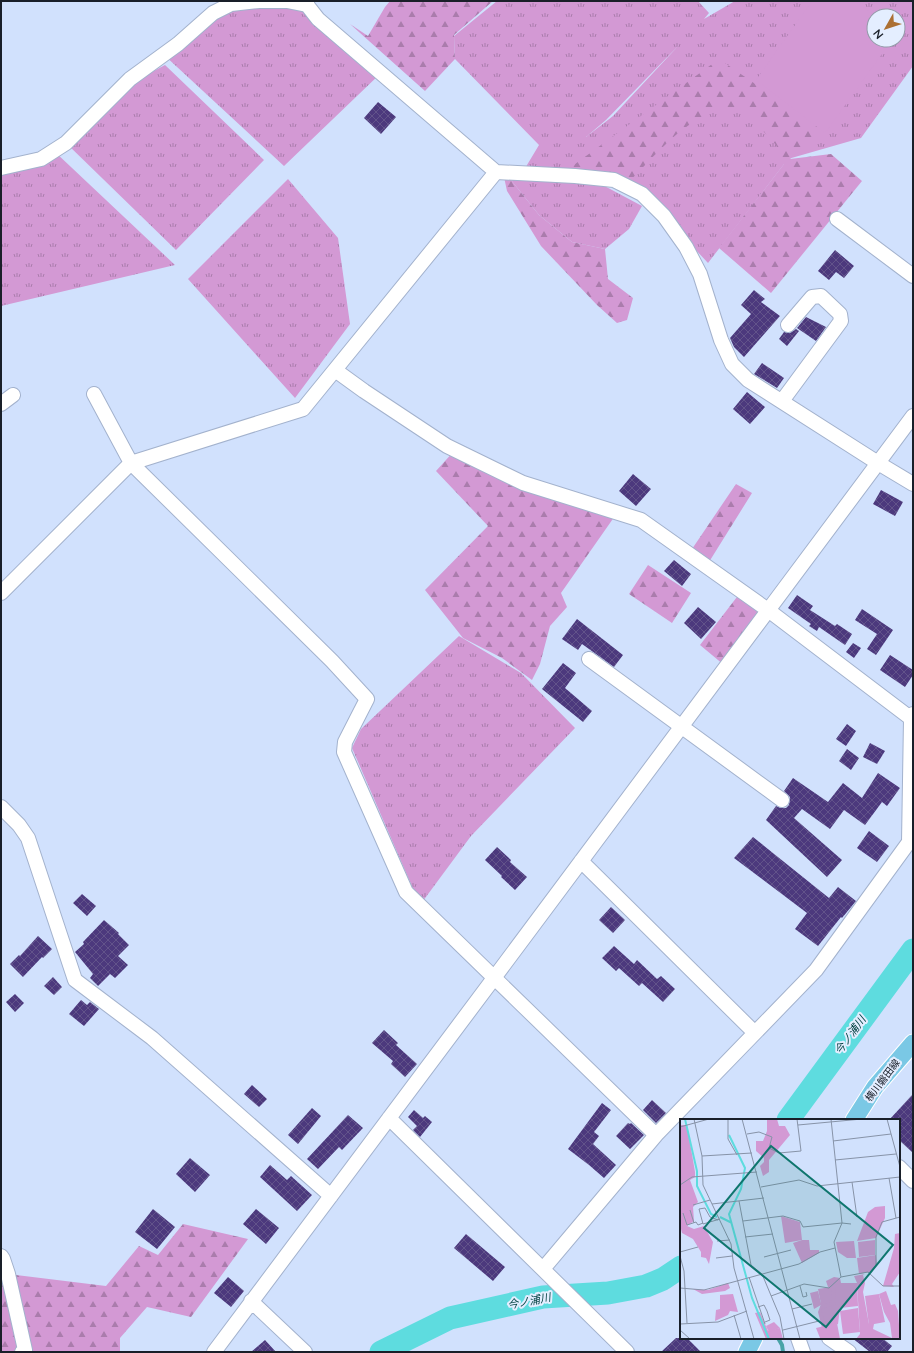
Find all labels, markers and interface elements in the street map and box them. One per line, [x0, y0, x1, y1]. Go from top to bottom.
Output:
north arrow [866, 8, 906, 48]
text: N [870, 27, 886, 42]
water label: 今ノ浦川 [831, 1012, 868, 1056]
street label: 横川磐田線 [862, 1056, 902, 1104]
inset map [680, 1119, 900, 1339]
water label: 今ノ浦川 [506, 1290, 553, 1311]

